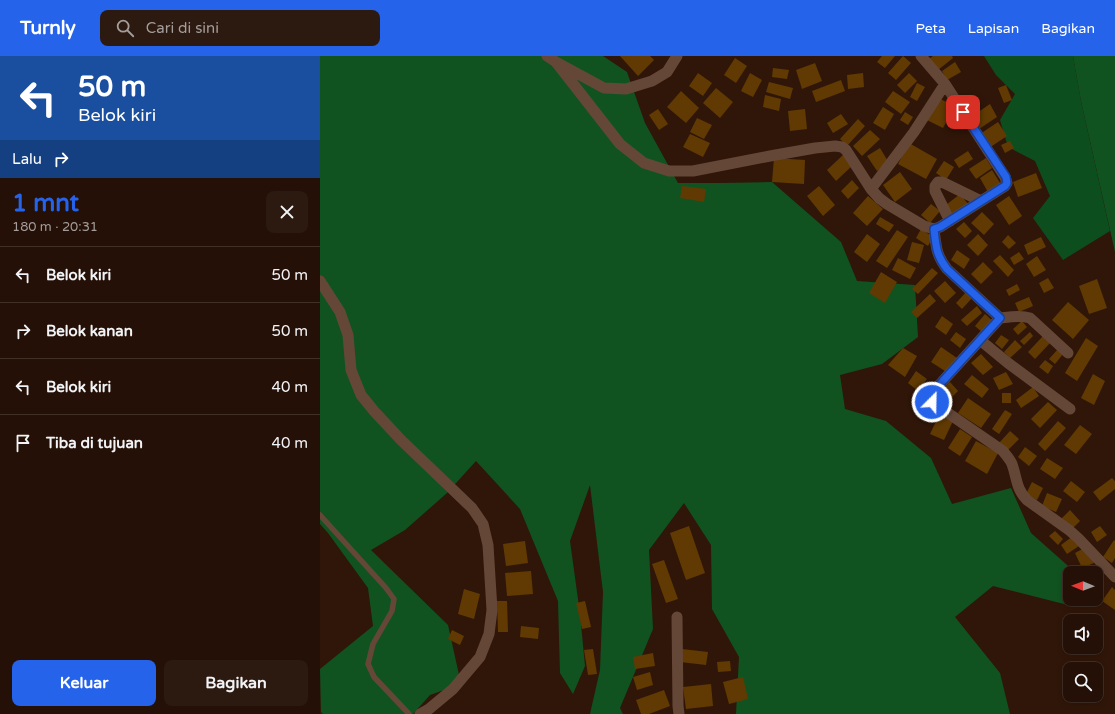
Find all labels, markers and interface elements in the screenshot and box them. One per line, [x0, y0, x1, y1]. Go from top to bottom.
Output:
search box [100, 10, 380, 46]
text: Turnly [20, 17, 76, 39]
icon: search [114, 17, 136, 39]
text: Cari di sini [146, 19, 219, 37]
text: Peta [915, 20, 946, 37]
text: Lapisan [968, 20, 1019, 37]
text: Bagikan [1041, 20, 1095, 37]
text: 50 m [78, 70, 146, 104]
icon: left [12, 72, 64, 124]
pin [946, 95, 980, 129]
icon: arrive [952, 101, 974, 123]
text: Belok kiri [78, 104, 156, 126]
icon: right [50, 148, 72, 170]
text: Lalu [12, 150, 42, 168]
text: 1 mnt [12, 189, 79, 218]
button: close [266, 191, 308, 233]
text: 180 m · 20:31 [12, 219, 98, 235]
icon: left [12, 264, 34, 286]
text: Belok kiri [46, 266, 111, 284]
text: 50 m [271, 266, 308, 284]
icon: right [12, 320, 34, 342]
text: Belok kanan [46, 322, 133, 340]
text: 50 m [271, 322, 308, 340]
icon: left [12, 376, 34, 398]
text: Belok kiri [46, 378, 111, 396]
text: 40 m [271, 378, 308, 396]
position arrow [911, 381, 953, 423]
icon: arrive [12, 432, 34, 454]
text: Tiba di tujuan [46, 434, 143, 452]
text: 40 m [271, 434, 308, 452]
north arrow [1063, 566, 1103, 606]
map controls [1063, 566, 1103, 702]
button: sound [1063, 614, 1103, 654]
button: Keluar [12, 660, 156, 706]
button: Bagikan [164, 660, 308, 706]
button: search [1063, 662, 1103, 702]

